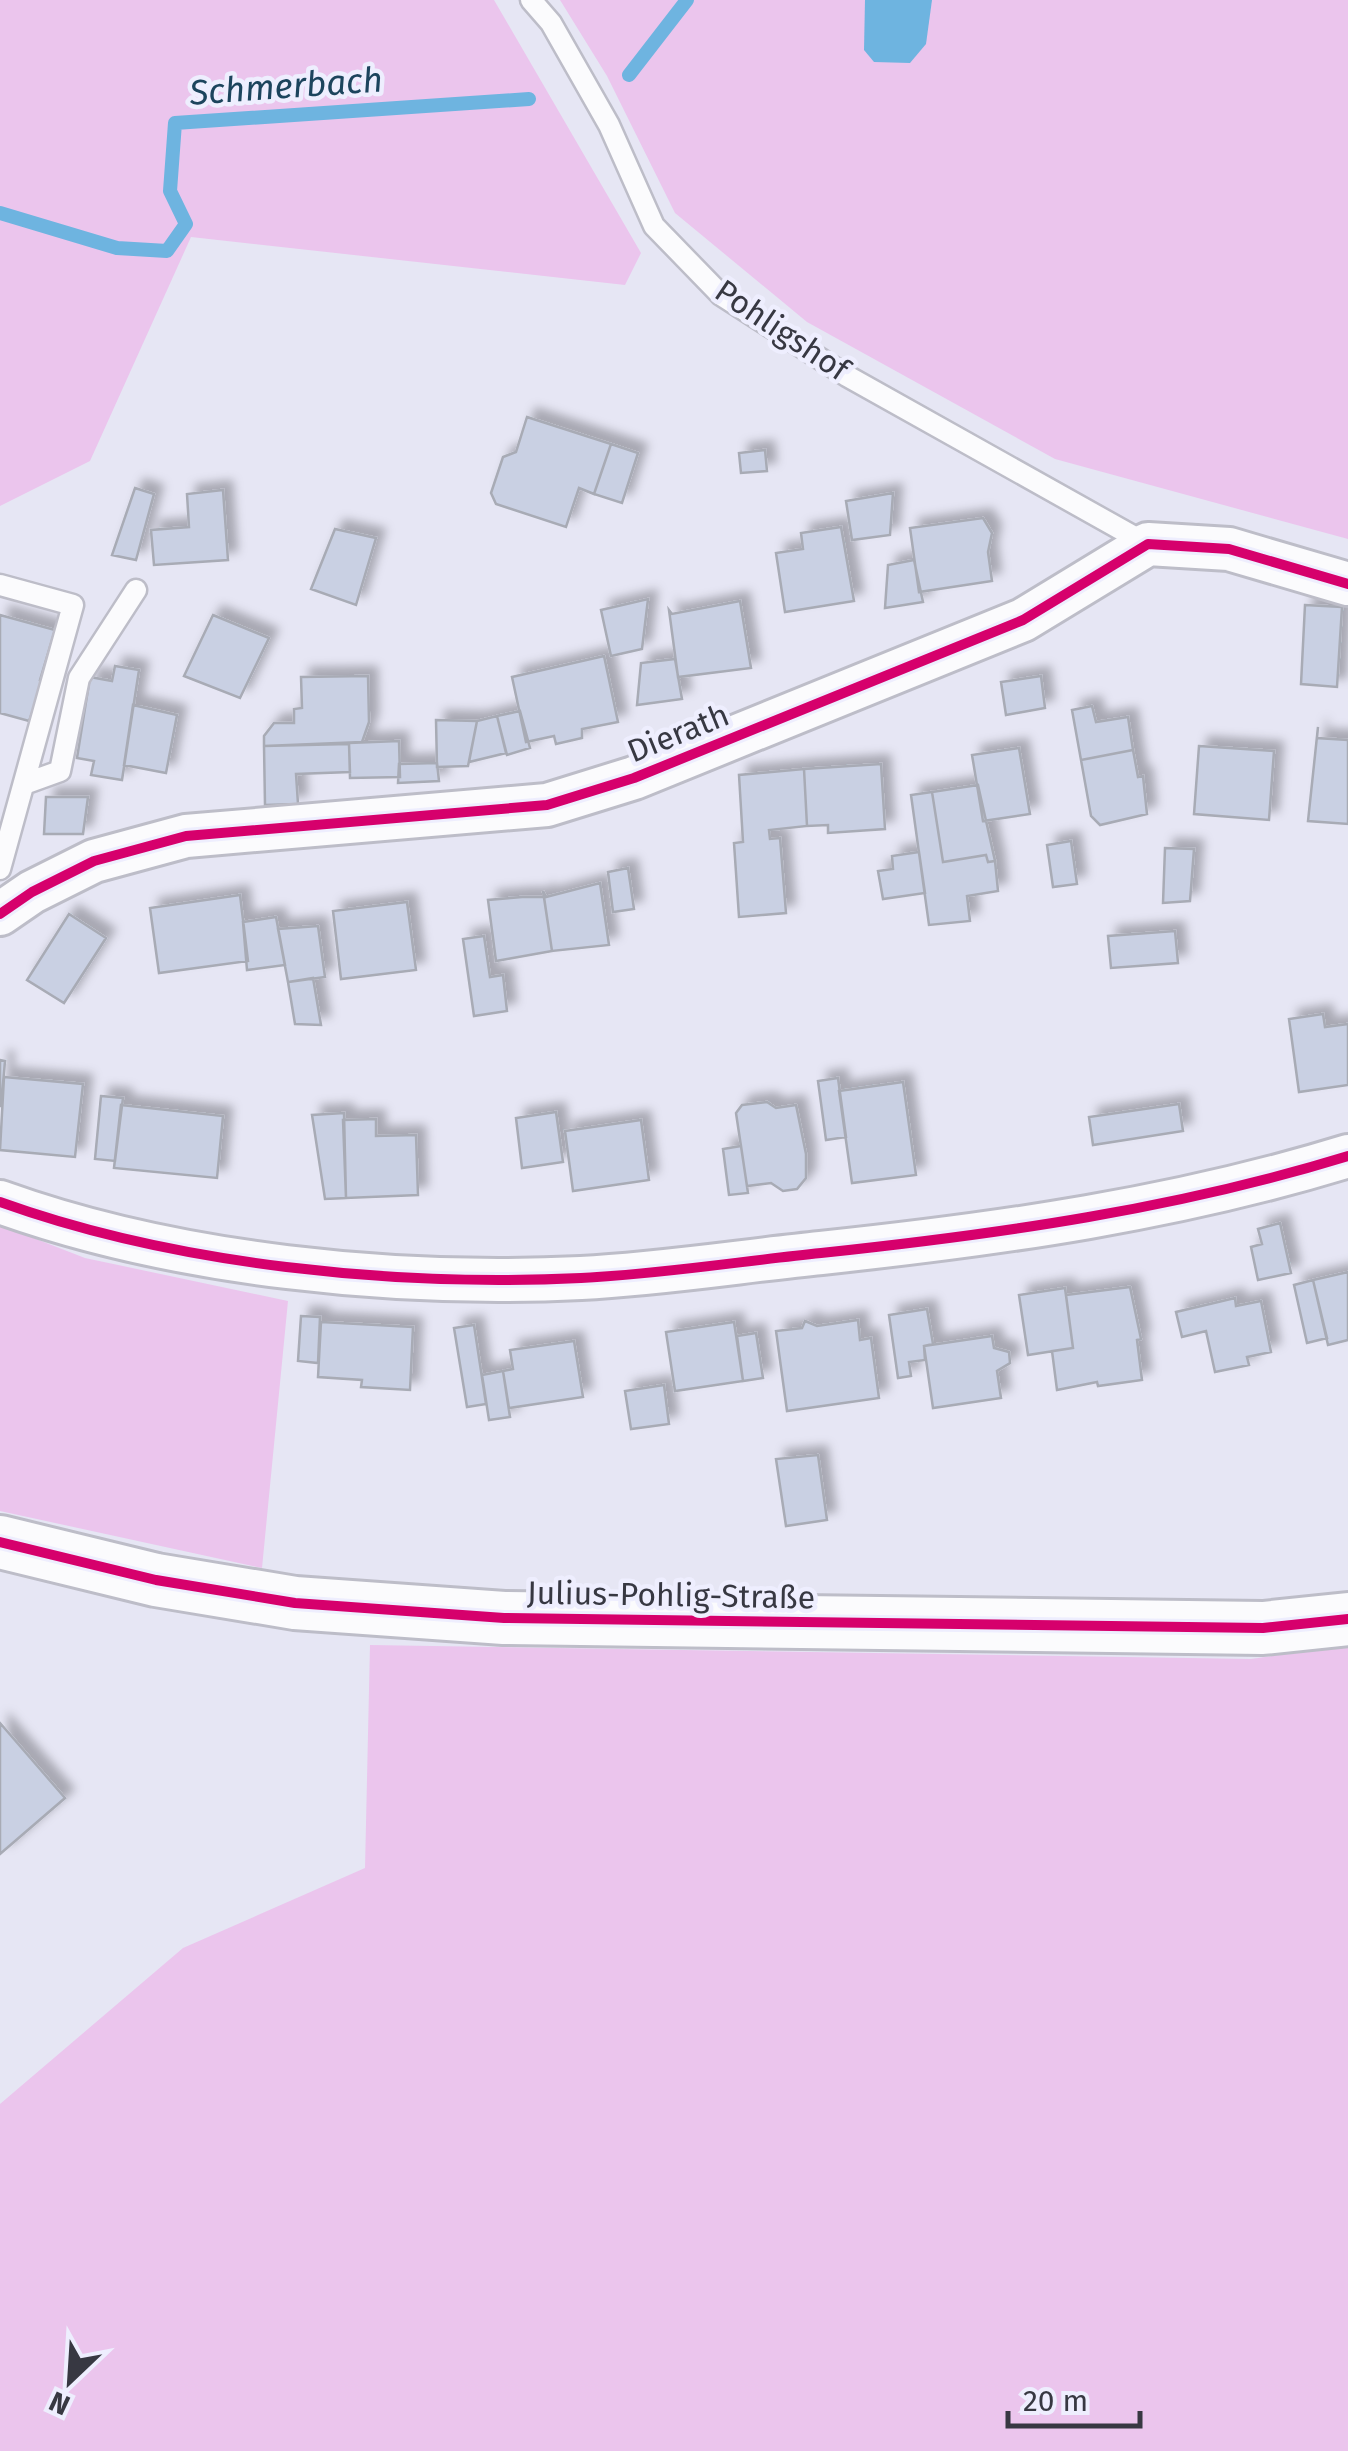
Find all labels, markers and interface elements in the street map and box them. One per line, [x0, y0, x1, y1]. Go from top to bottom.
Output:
water label: Schmerbach [187, 58, 384, 114]
street label: Pohligshof [708, 271, 858, 390]
street label: Dierath [622, 696, 734, 770]
street label: Julius-Pohlig-Straße [526, 1573, 816, 1617]
north arrow [20, 2331, 120, 2431]
scale bar [1008, 2366, 1140, 2428]
text: 20 m [1023, 2383, 1088, 2419]
text: N [44, 2384, 75, 2422]

